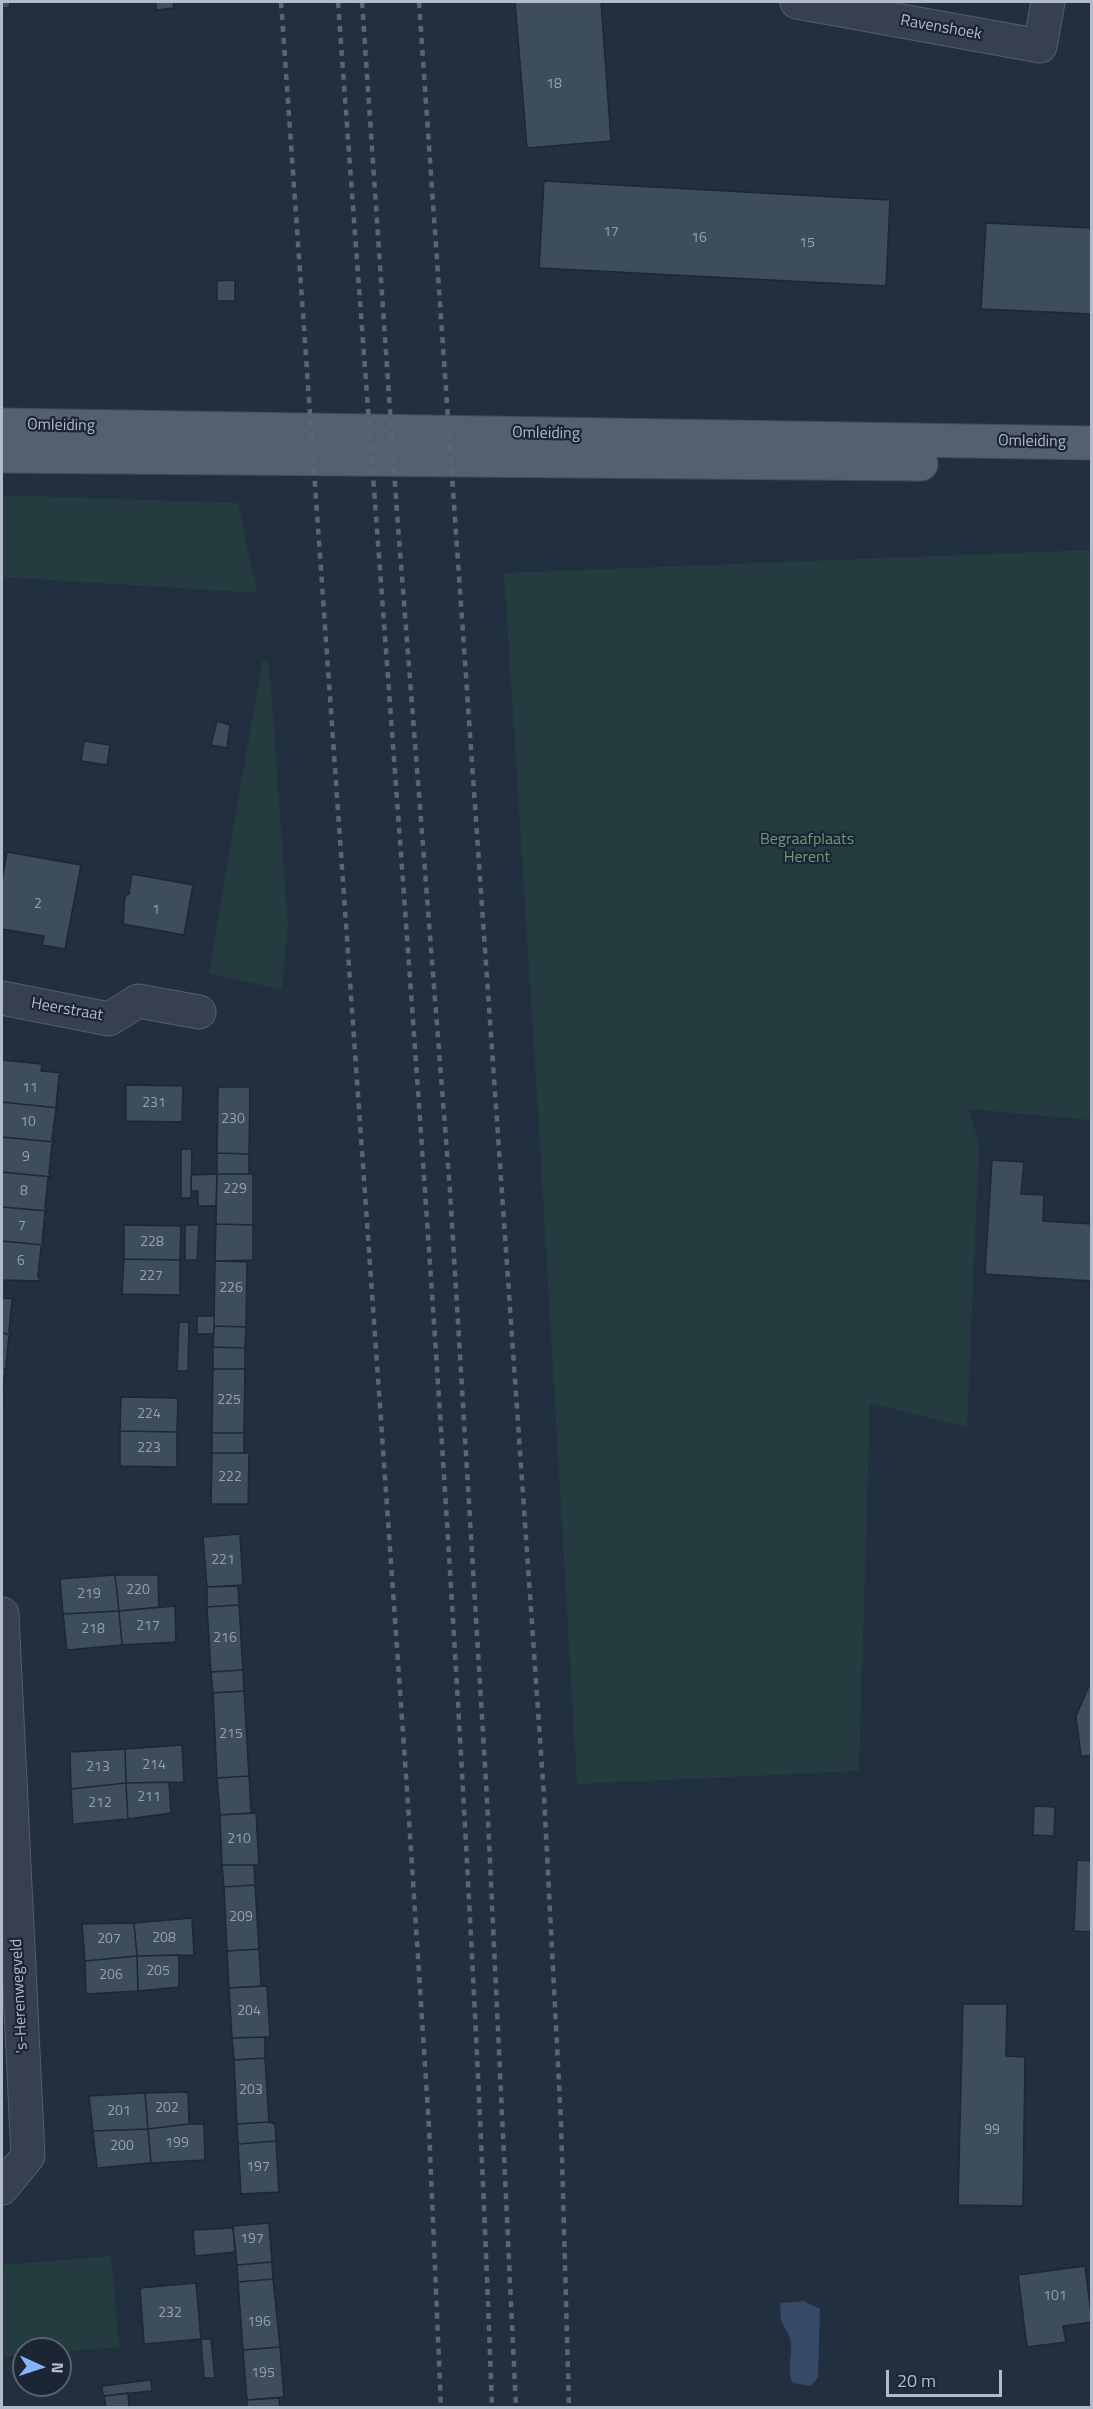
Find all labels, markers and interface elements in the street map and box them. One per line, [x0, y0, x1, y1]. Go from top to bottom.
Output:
street label: Ravenshoek [899, 11, 983, 45]
house number: 18 [546, 77, 562, 93]
house number: 17 [603, 225, 619, 241]
house number: 16 [691, 231, 707, 247]
house number: 15 [799, 236, 815, 252]
street label: Omleiding [27, 416, 95, 436]
street label: Omleiding [512, 424, 580, 444]
street label: Omleiding [998, 432, 1066, 452]
park label: Begraafplaats Herent [760, 830, 854, 868]
house number: 2 [34, 897, 42, 913]
house number: 1 [152, 903, 160, 919]
street label: Heerstraat [30, 994, 104, 1026]
house number: 11 [22, 1081, 38, 1097]
house number: 231 [142, 1096, 166, 1112]
house number: 230 [221, 1112, 245, 1128]
house number: 10 [20, 1115, 36, 1131]
house number: 9 [22, 1150, 30, 1166]
house number: 229 [223, 1182, 247, 1198]
house number: 8 [20, 1184, 28, 1200]
house number: 7 [18, 1219, 26, 1235]
house number: 228 [140, 1235, 164, 1251]
house number: 6 [17, 1254, 25, 1270]
house number: 227 [139, 1269, 163, 1285]
house number: 226 [219, 1281, 243, 1297]
house number: 225 [217, 1393, 241, 1409]
house number: 224 [137, 1407, 161, 1423]
house number: 223 [137, 1441, 161, 1457]
house number: 222 [218, 1470, 242, 1486]
house number: 221 [211, 1553, 235, 1569]
house number: 220 [126, 1583, 150, 1599]
house number: 219 [77, 1587, 101, 1603]
house number: 217 [136, 1619, 160, 1635]
house number: 218 [81, 1622, 105, 1638]
house number: 216 [213, 1631, 237, 1647]
house number: 215 [219, 1727, 243, 1743]
house number: 214 [142, 1758, 166, 1774]
house number: 213 [86, 1760, 110, 1776]
house number: 211 [137, 1790, 161, 1806]
house number: 212 [88, 1796, 112, 1812]
house number: 210 [227, 1832, 251, 1848]
house number: 209 [229, 1910, 253, 1926]
house number: 208 [152, 1931, 176, 1947]
house number: 207 [97, 1932, 121, 1948]
street label: 's-Herenwegveld [7, 1938, 33, 2054]
house number: 205 [146, 1964, 170, 1980]
house number: 206 [99, 1968, 123, 1984]
house number: 204 [237, 2004, 261, 2020]
house number: 203 [239, 2083, 263, 2099]
house number: 202 [155, 2101, 179, 2117]
house number: 201 [107, 2104, 131, 2120]
house number: 99 [984, 2123, 1000, 2139]
house number: 199 [165, 2136, 189, 2152]
house number: 200 [110, 2139, 134, 2155]
house number: 197 [246, 2160, 270, 2176]
house number: 197 [240, 2232, 264, 2248]
house number: 101 [1043, 2289, 1067, 2305]
house number: 232 [158, 2306, 182, 2322]
house number: 196 [247, 2315, 271, 2331]
north arrow [12, 2337, 72, 2397]
scale bar [889, 2358, 1004, 2396]
text: N [46, 2362, 70, 2374]
house number: 195 [251, 2366, 275, 2382]
text: 20 m [897, 2367, 936, 2394]

